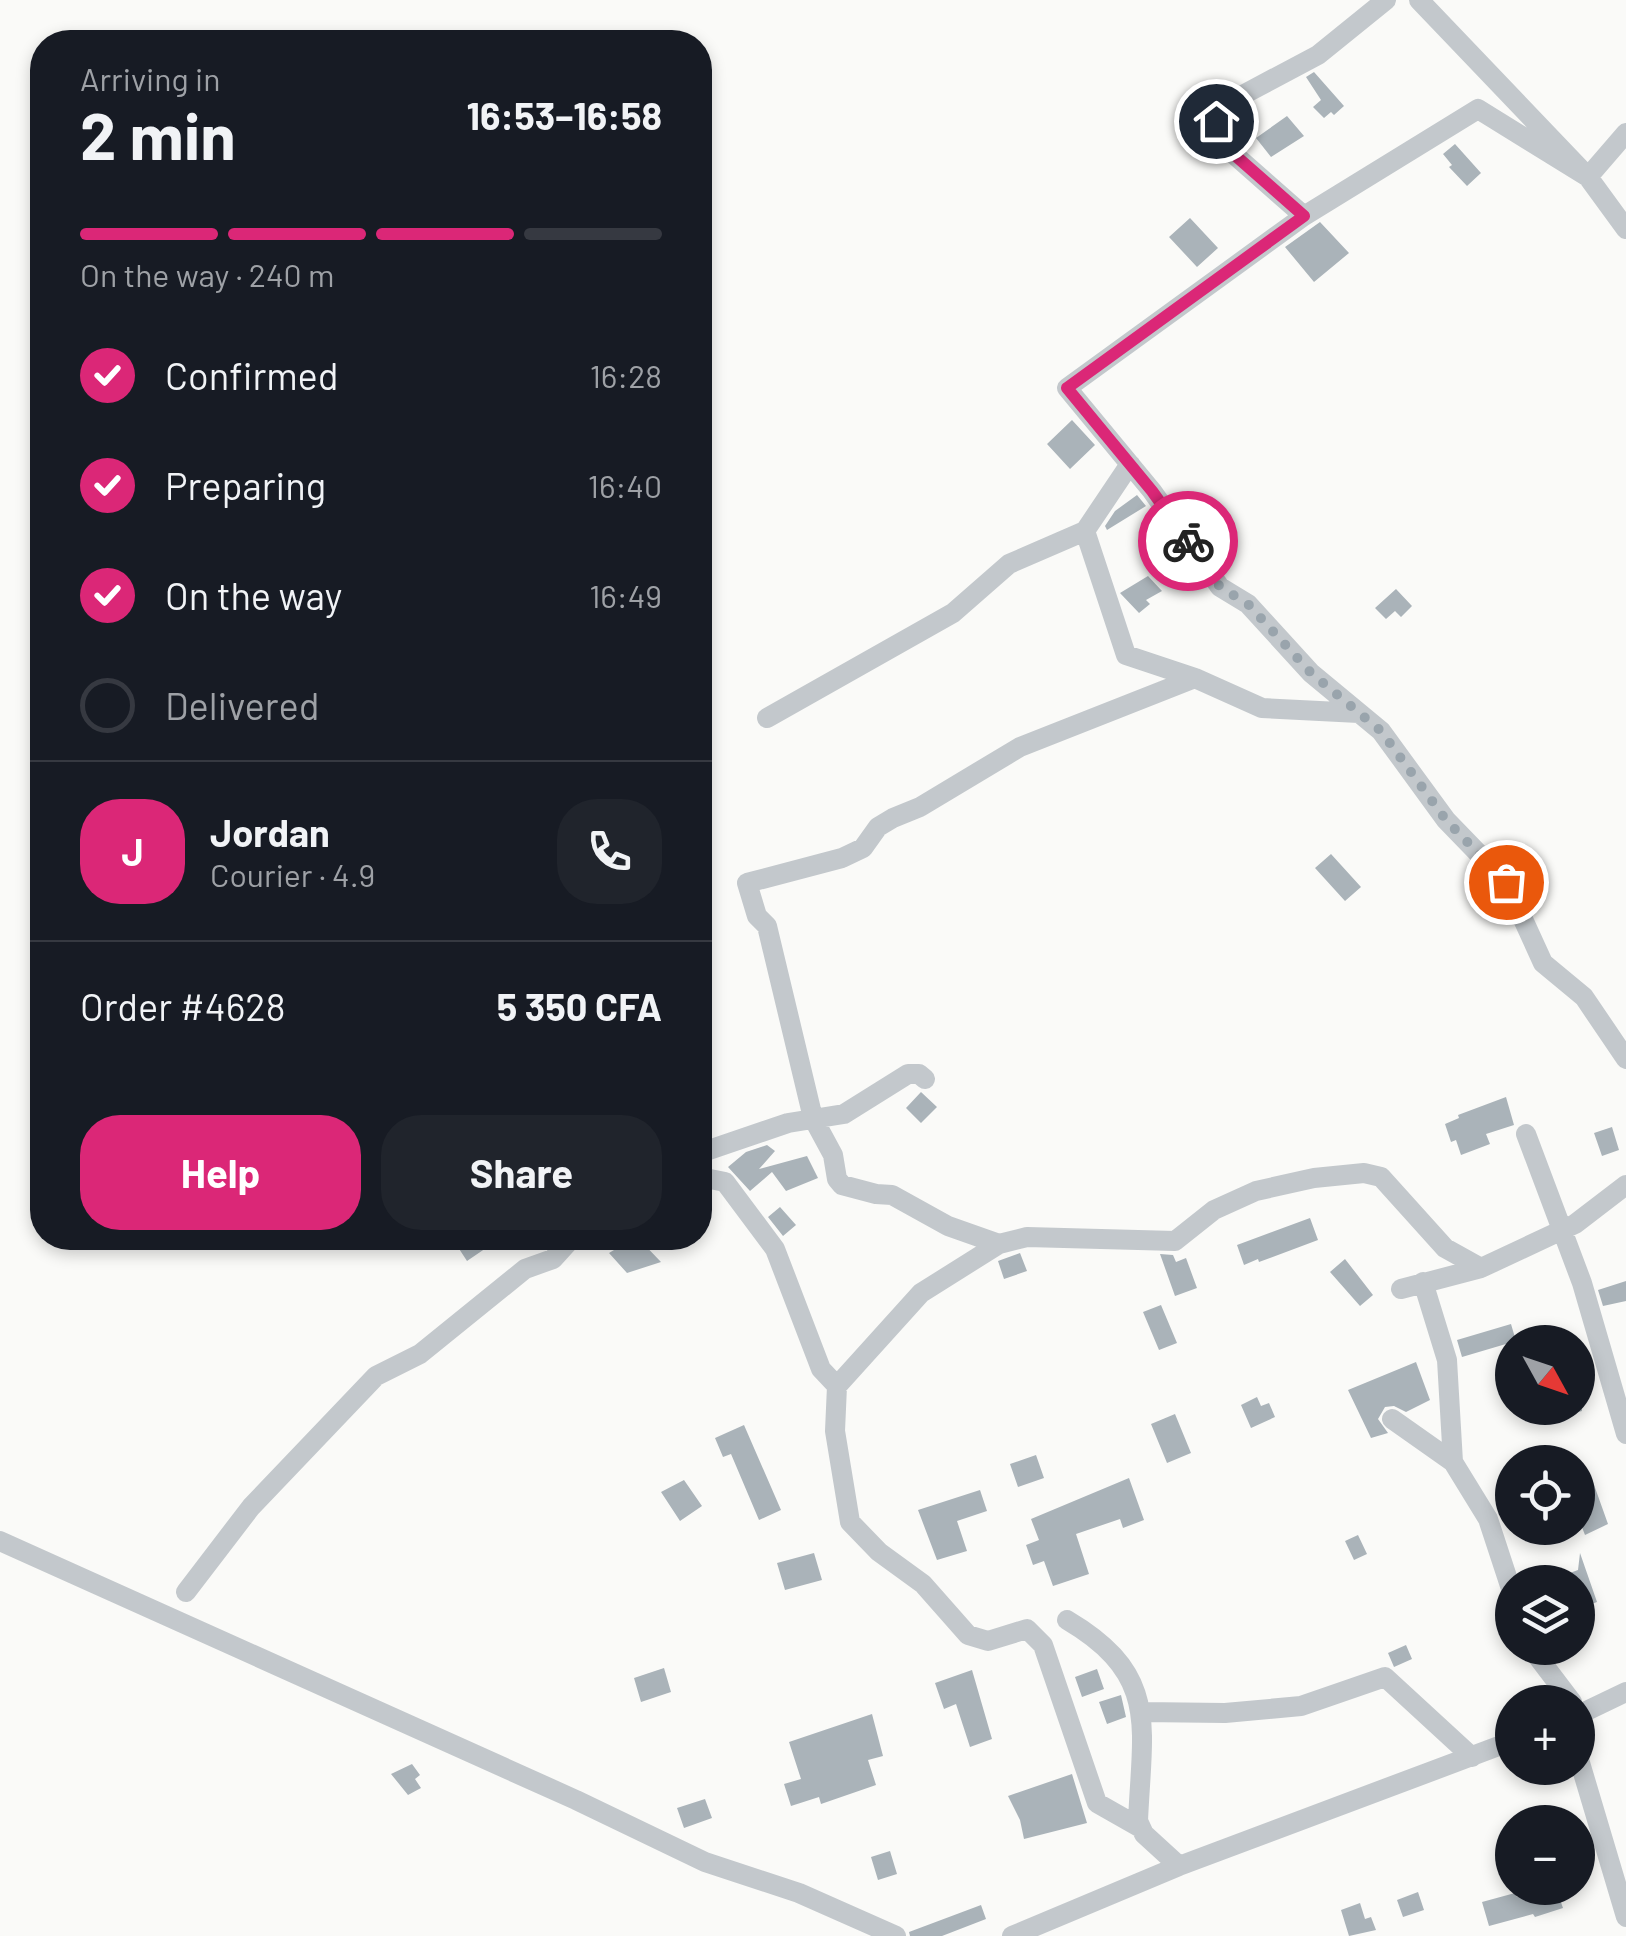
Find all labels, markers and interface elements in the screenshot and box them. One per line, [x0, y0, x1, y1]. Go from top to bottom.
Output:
text: Arriving in [80, 59, 220, 97]
pin [1174, 79, 1259, 164]
text: 16:53–16:58 [466, 92, 662, 138]
icon: home [1189, 94, 1244, 149]
text: 2 min [80, 95, 236, 173]
text: On the way · 240 m [80, 255, 335, 293]
icon: check [80, 348, 135, 403]
text: Confirmed [165, 352, 338, 398]
text: 16:28 [590, 356, 662, 394]
icon: check [80, 458, 135, 513]
text: Preparing [165, 462, 326, 508]
text: 16:40 [588, 466, 662, 504]
courier [1138, 491, 1238, 591]
icon: bike [1161, 514, 1216, 569]
icon: check [80, 568, 135, 623]
text: On the way [165, 572, 342, 618]
text: 16:49 [589, 576, 662, 614]
text: Delivered [165, 682, 319, 728]
button: phone [557, 799, 662, 904]
text: Jordan [210, 809, 330, 855]
text: J [121, 828, 144, 874]
pin [1464, 840, 1549, 925]
text: Courier · 4.9 [210, 855, 375, 893]
icon: bag [1479, 855, 1534, 910]
text: Order #4628 [80, 983, 285, 1029]
text: 5 350 CFA [497, 983, 662, 1029]
button: Help [80, 1115, 361, 1230]
button: Share [381, 1115, 662, 1230]
north arrow [1495, 1325, 1595, 1425]
map controls [1495, 1325, 1595, 1905]
button: locate [1495, 1445, 1595, 1545]
button: layers [1495, 1565, 1595, 1665]
button: + [1495, 1685, 1595, 1785]
button: − [1495, 1805, 1595, 1905]

